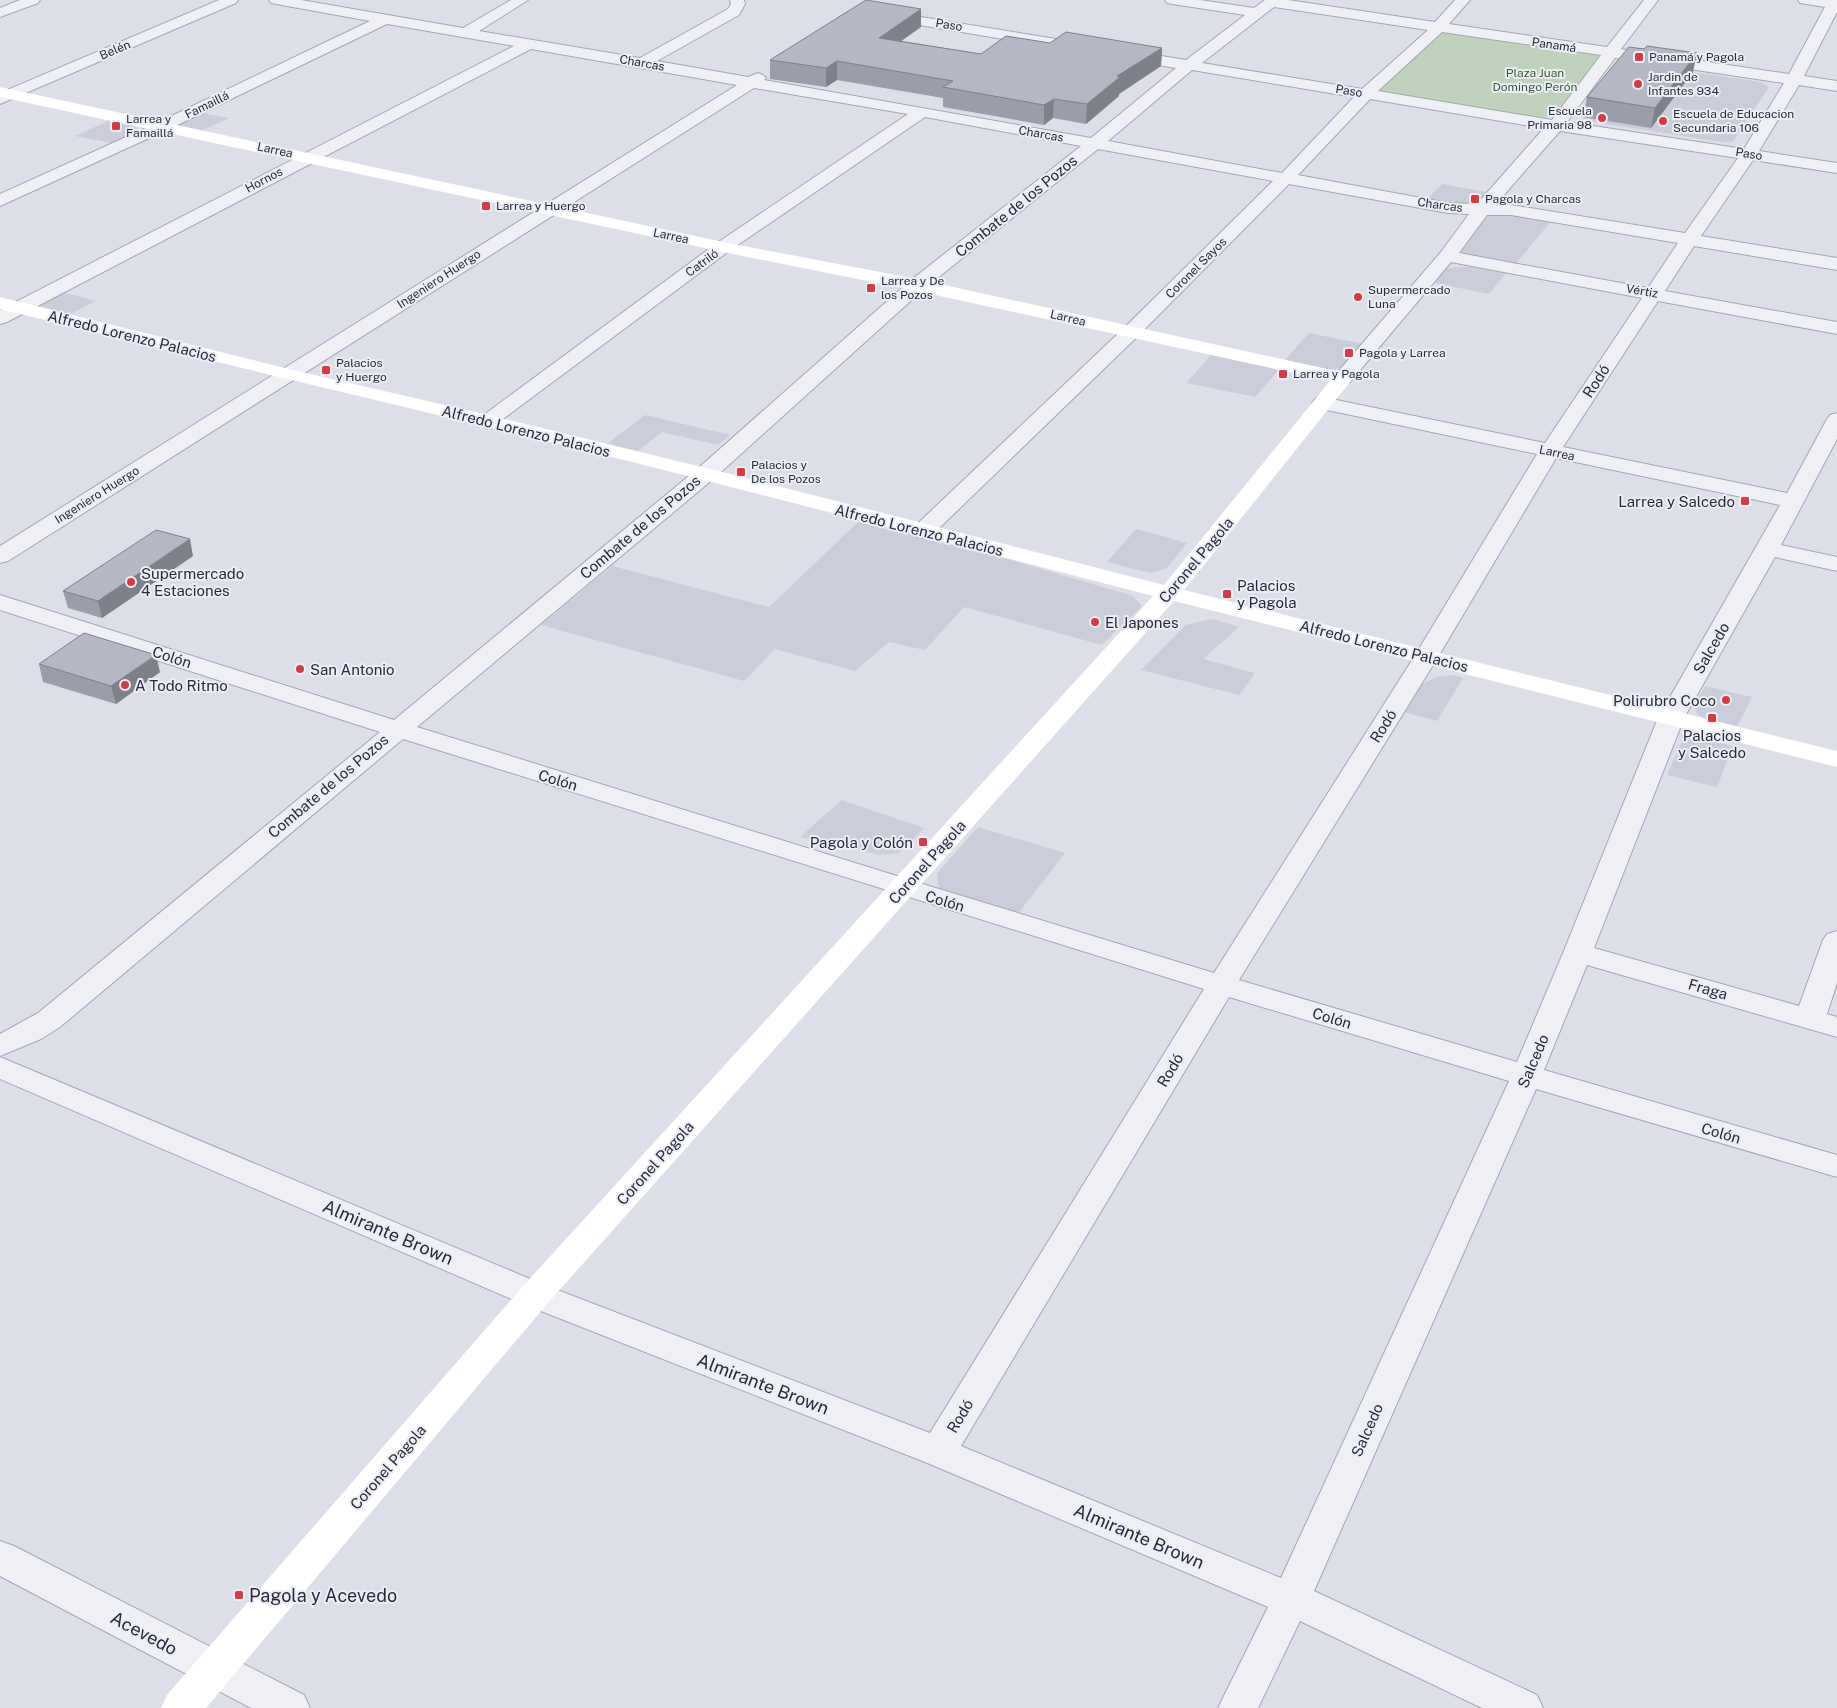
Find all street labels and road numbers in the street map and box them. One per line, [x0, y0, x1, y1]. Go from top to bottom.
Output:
street label: Paso [935, 16, 964, 34]
street label: Panamá [1531, 35, 1577, 55]
street label: Belén [98, 37, 133, 63]
street label: Charcas [618, 52, 666, 74]
street label: Paso [1335, 82, 1364, 100]
street label: Famaillá [183, 88, 231, 122]
street label: Charcas [1017, 123, 1065, 145]
street label: Larrea [256, 139, 294, 161]
street label: Paso [1735, 145, 1764, 163]
street label: Combate de los Pozos [952, 152, 1080, 260]
street label: Hornos [243, 164, 285, 196]
street label: Charcas [1417, 195, 1463, 215]
street label: Larrea [652, 225, 690, 247]
street label: Coronel Sayos [1163, 235, 1229, 301]
street label: Catriló [683, 246, 721, 280]
street label: Ingeniero Huergo [395, 247, 484, 311]
street label: Vértiz [1625, 281, 1659, 301]
street label: Alfredo Lorenzo Palacios [46, 307, 218, 365]
street label: Larrea [1049, 307, 1087, 329]
street label: Rodó [1579, 361, 1613, 401]
street label: Alfredo Lorenzo Palacios [440, 402, 612, 460]
street label: Larrea [1538, 442, 1576, 464]
street label: Ingeniero Huergo [52, 463, 142, 527]
street label: Combate de los Pozos [576, 472, 704, 582]
street label: Alfredo Lorenzo Palacios [833, 501, 1005, 559]
street label: Coronel Pagola [1155, 514, 1237, 606]
street label: Alfredo Lorenzo Palacios [1298, 617, 1470, 675]
street label: Salcedo [1690, 619, 1732, 677]
street label: Colón [150, 643, 194, 671]
street label: Rodó [1366, 706, 1400, 746]
street label: Combate de los Pozos [264, 731, 392, 841]
street label: Colón [536, 766, 580, 794]
street label: Coronel Pagola [885, 817, 969, 907]
street label: Colón [923, 887, 967, 915]
street label: Fraga [1686, 975, 1730, 1003]
street label: Colón [1310, 1004, 1354, 1032]
street label: Salcedo [1514, 1032, 1552, 1090]
street label: Rodó [1153, 1050, 1187, 1090]
street label: Coronel Pagola [613, 1118, 697, 1208]
street label: Colón [1699, 1119, 1743, 1147]
street label: Almirante Brown [320, 1195, 456, 1269]
street label: Almirante Brown [694, 1349, 832, 1419]
street label: Rodó [943, 1396, 977, 1436]
street label: Salcedo [1348, 1401, 1386, 1459]
street label: Coronel Pagola [347, 1421, 429, 1513]
street label: Almirante Brown [1071, 1499, 1207, 1573]
street label: Acevedo [107, 1607, 181, 1659]

